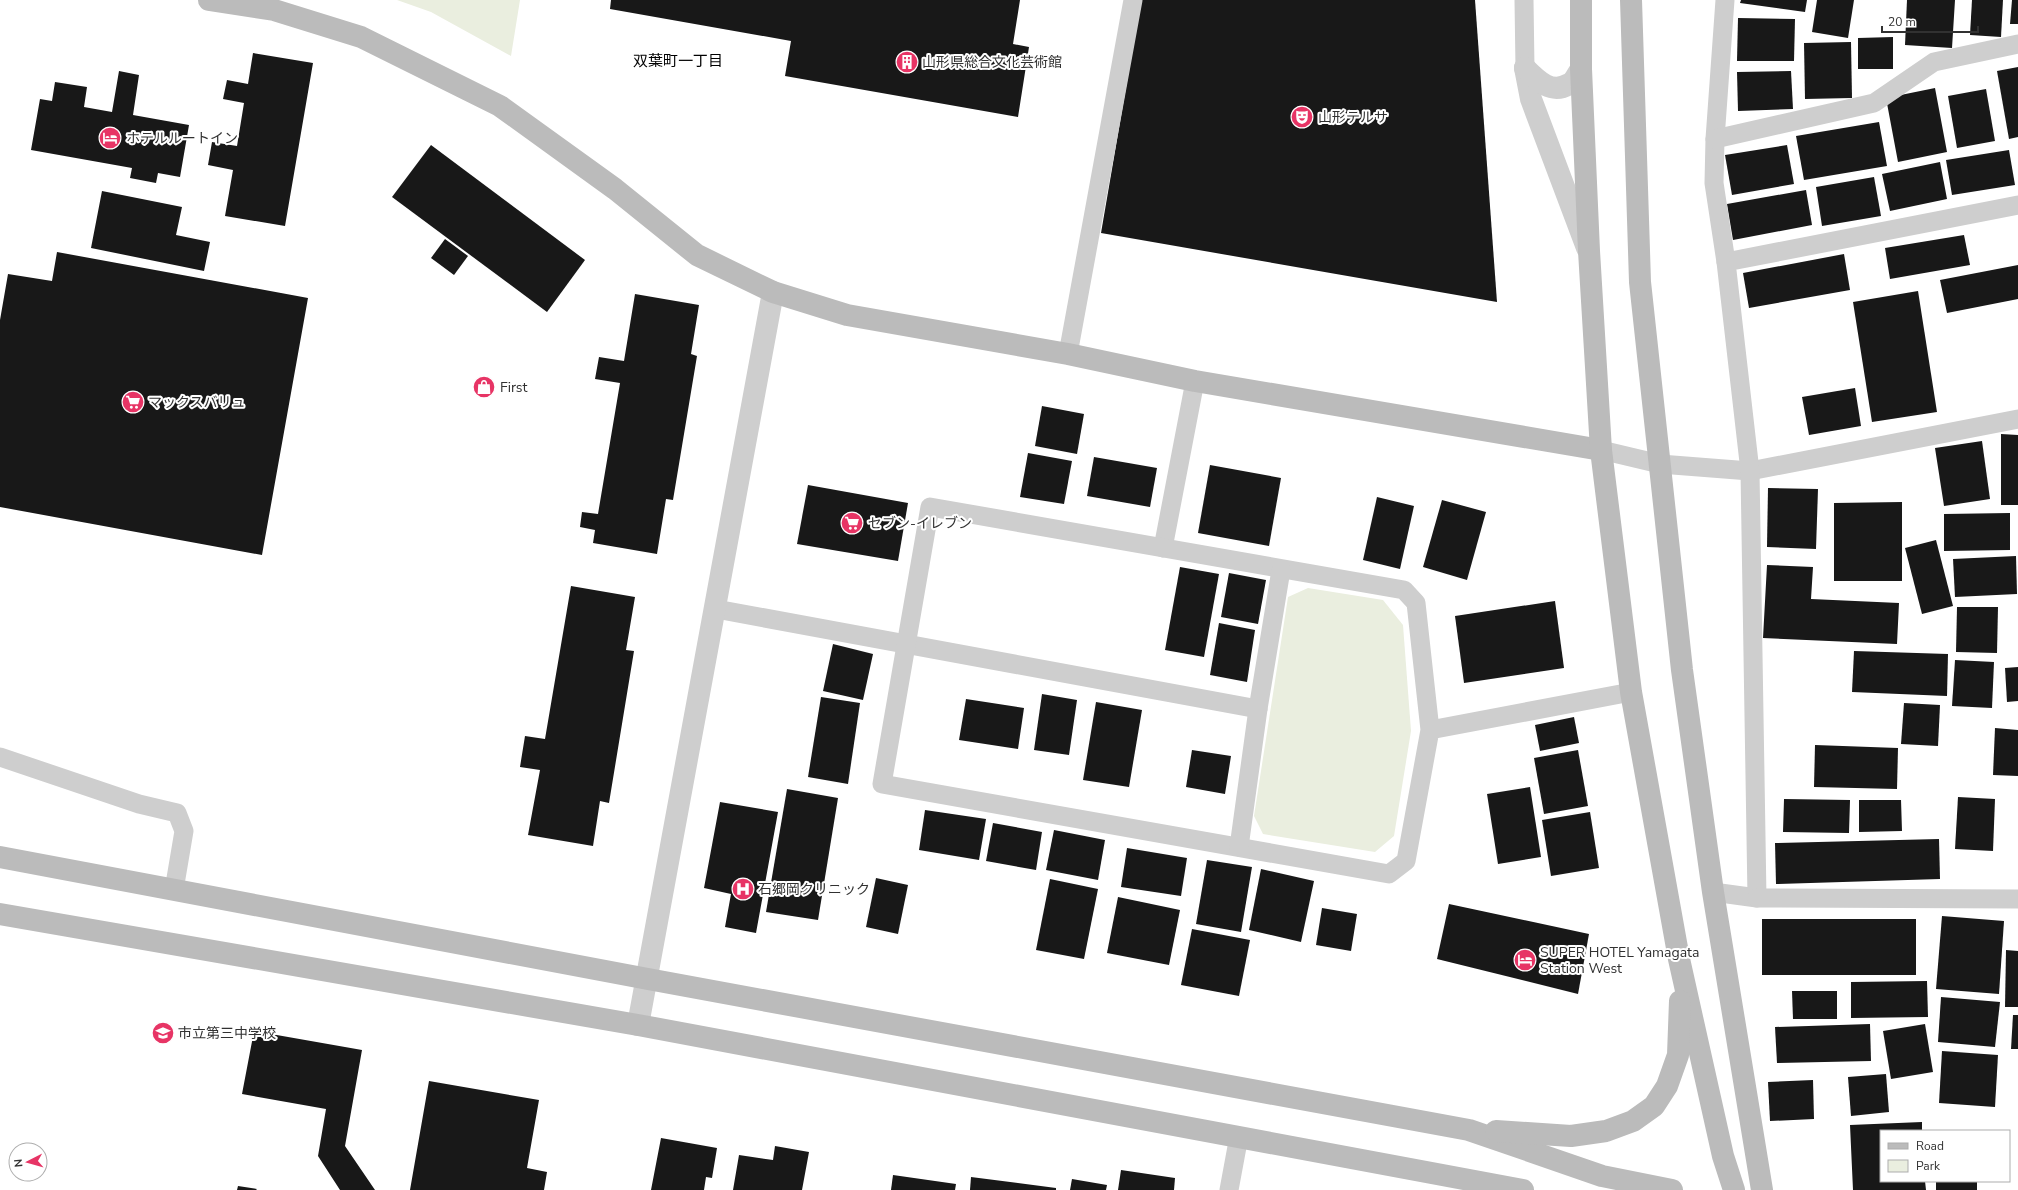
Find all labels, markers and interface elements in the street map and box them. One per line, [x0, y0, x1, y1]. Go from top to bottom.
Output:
scale bar [1882, 8, 1978, 34]
text: 20 m [1888, 14, 1916, 30]
building icon: 山形県総合文化芸術館 [894, 49, 920, 75]
district label: 双葉町一丁目 [633, 51, 723, 71]
place label: 山形県総合文化芸術館 [922, 53, 1062, 72]
theatre icon: 山形テルサ [1289, 104, 1315, 130]
place label: 山形テルサ [1318, 108, 1388, 127]
hotel icon: ホテルルートイン [97, 125, 123, 151]
place label: ホテルルートイン [126, 129, 238, 148]
shop icon: First [471, 374, 497, 400]
place label: First [500, 378, 528, 397]
supermarket icon: マックスバリュ [120, 389, 146, 415]
place label: マックスバリュ [148, 393, 246, 412]
supermarket icon: セブン-イレブン [839, 510, 865, 536]
place label: セブン-イレブン [868, 514, 972, 533]
hospital icon: 石郷岡クリニック [730, 876, 756, 902]
place label: 石郷岡クリニック [758, 880, 870, 899]
place label: SUPER HOTEL Yamagata Station West [1540, 943, 1699, 978]
hotel icon: SUPER HOTEL Yamagata Station West [1512, 947, 1538, 973]
school or university icon: 市立第三中学校 [150, 1020, 176, 1046]
place label: 市立第三中学校 [178, 1024, 276, 1043]
legend [1880, 1130, 2010, 1182]
text: Road [1916, 1138, 1944, 1154]
north arrow [8, 1142, 48, 1182]
text: N [11, 1158, 26, 1168]
text: Park [1916, 1158, 1941, 1174]

